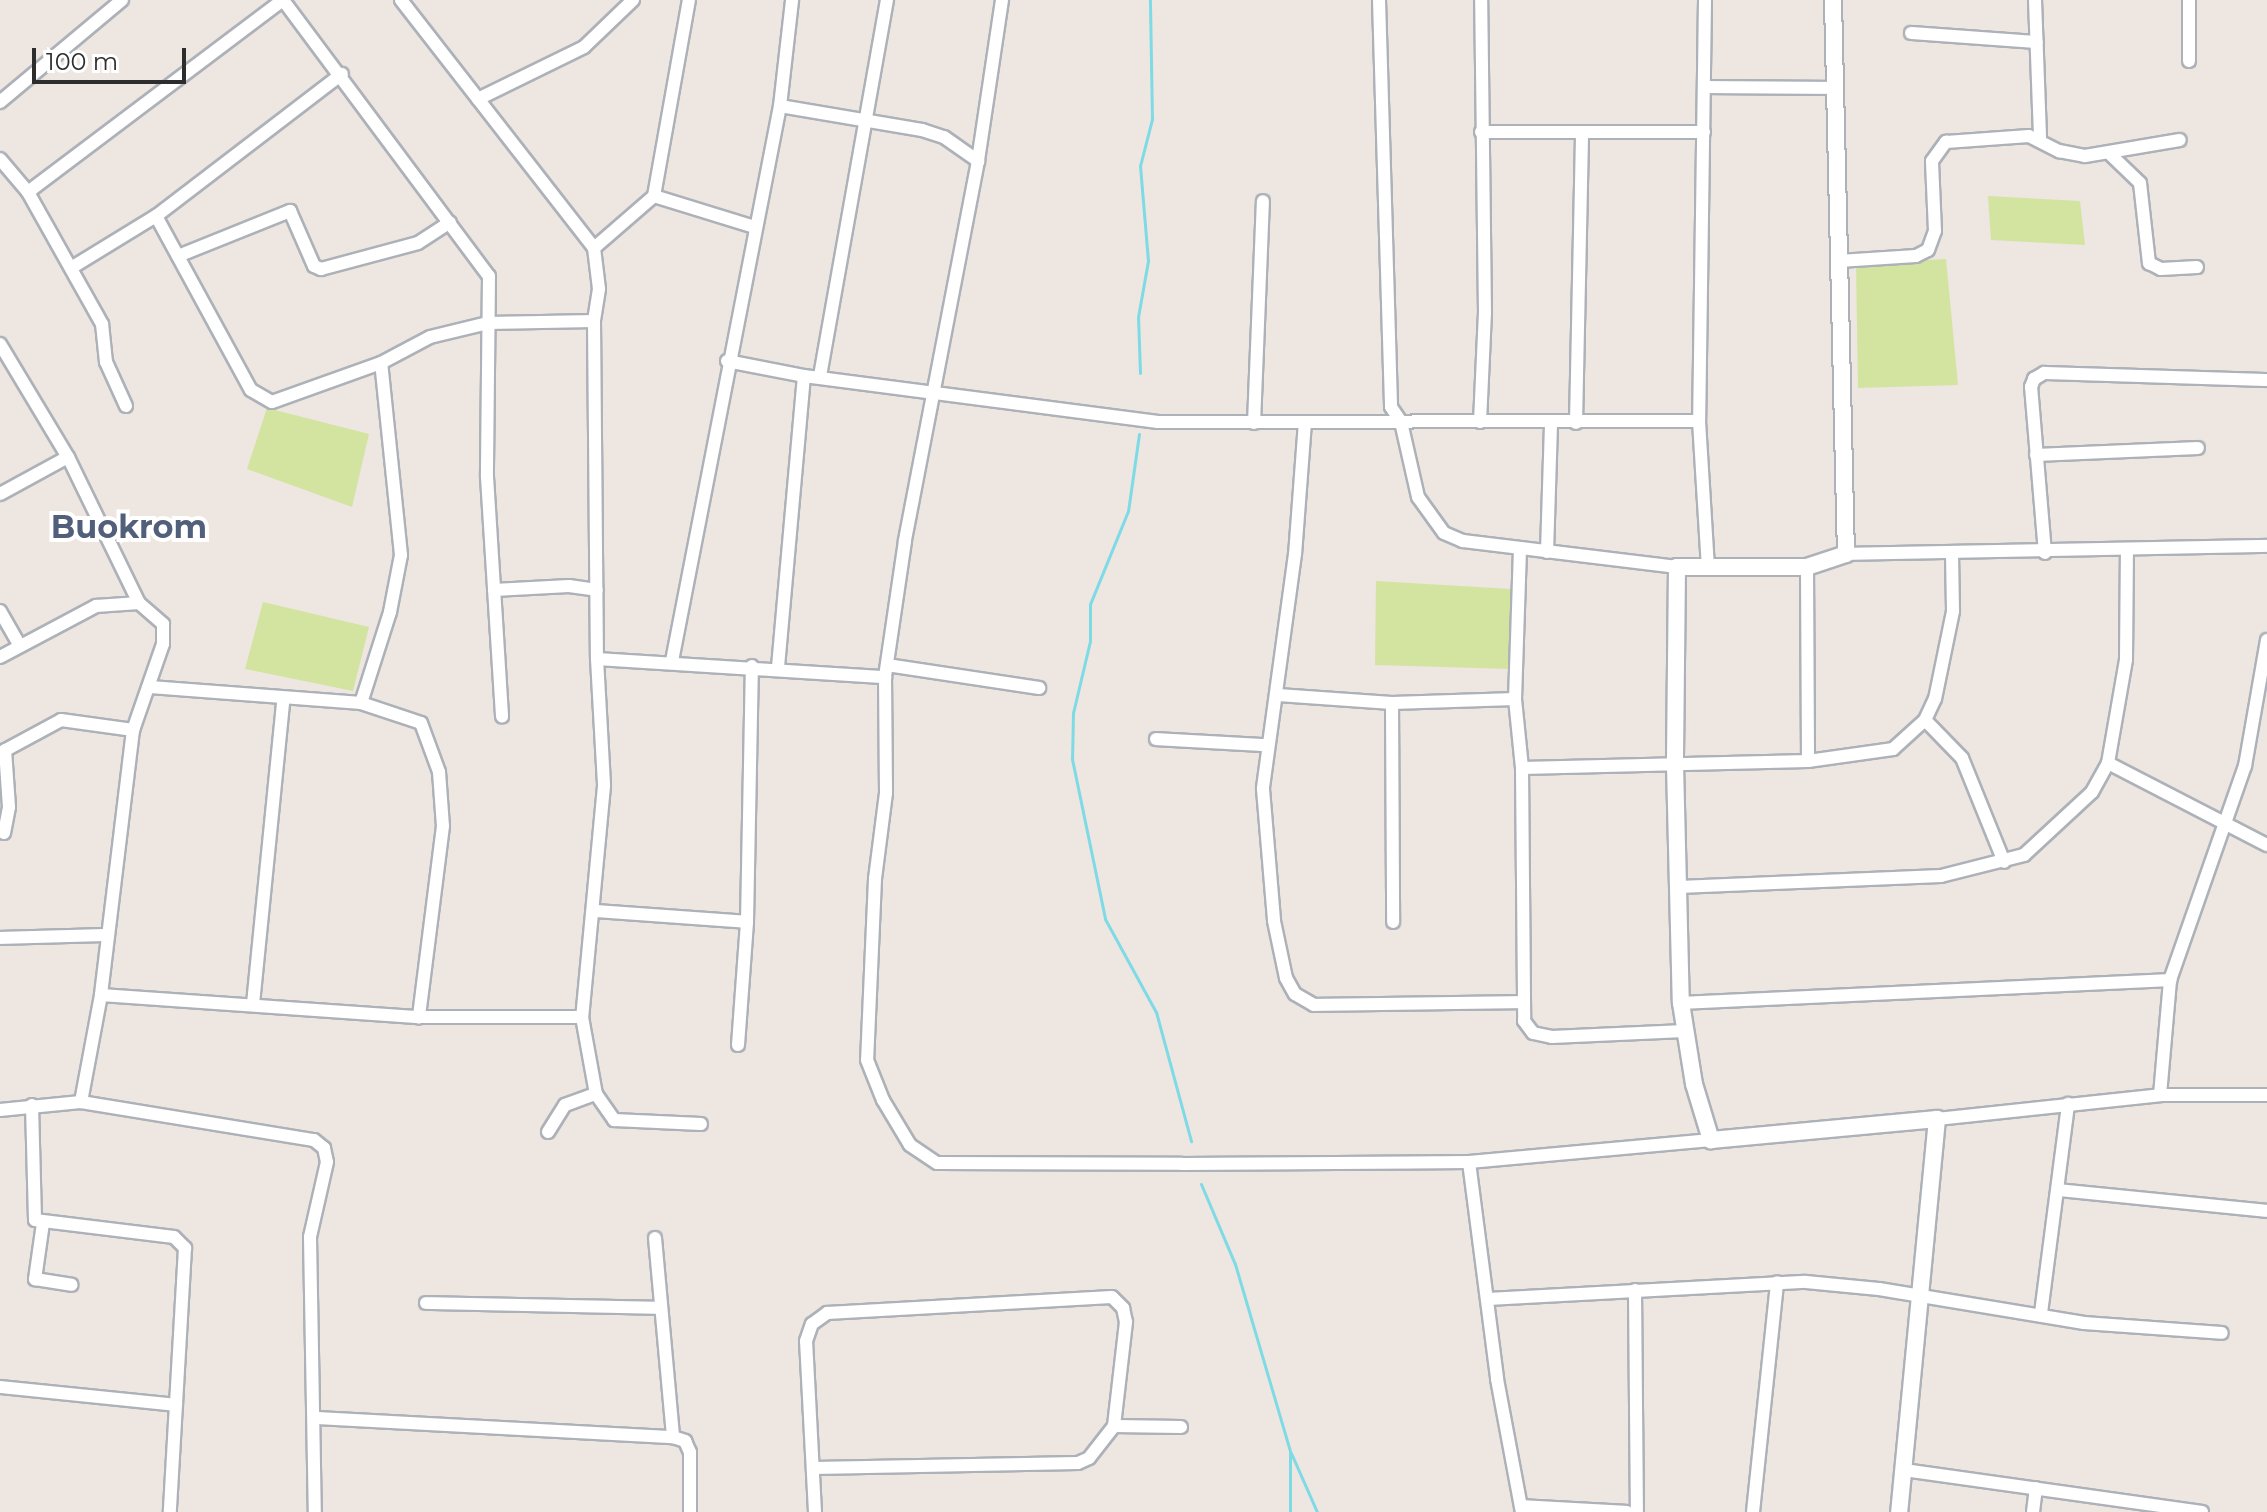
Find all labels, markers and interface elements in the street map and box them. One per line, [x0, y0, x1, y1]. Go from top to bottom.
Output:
scale bar [36, 32, 190, 82]
text: 100 m [46, 47, 118, 76]
district label: Buokrom [51, 508, 207, 546]

